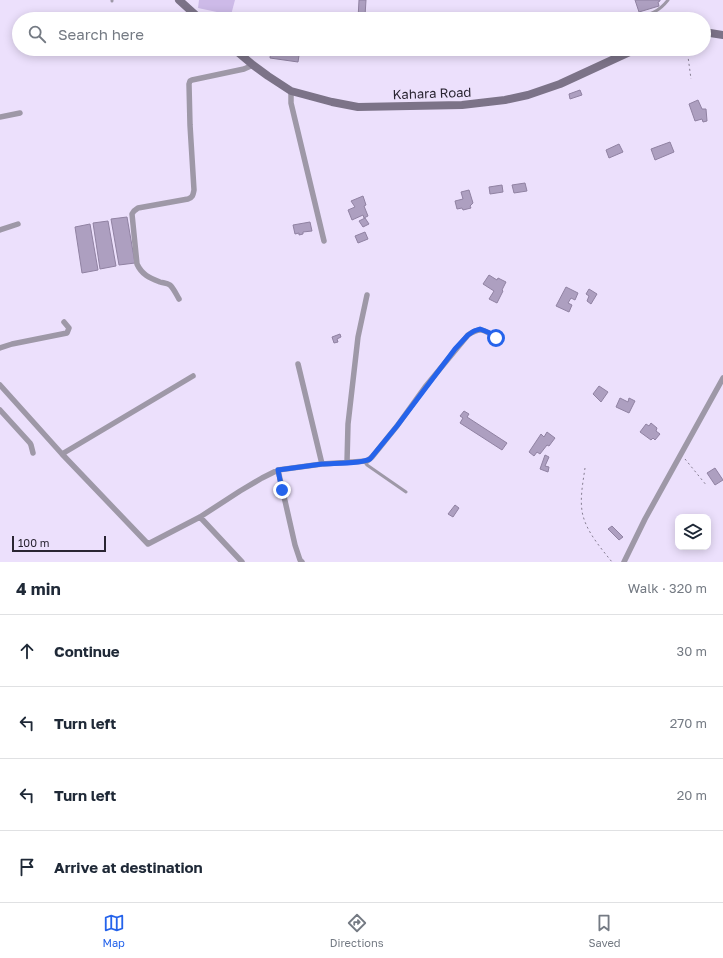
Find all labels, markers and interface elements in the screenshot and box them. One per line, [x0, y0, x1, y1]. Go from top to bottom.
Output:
search box [12, 12, 711, 56]
icon: search [26, 23, 48, 45]
text: Search here [58, 25, 144, 43]
street label: Kahara Road [392, 84, 472, 102]
route start [487, 329, 505, 347]
route end [273, 481, 291, 499]
map controls [675, 514, 711, 550]
button: layers [675, 514, 711, 550]
scale bar [12, 534, 106, 553]
text: 100 m [18, 536, 49, 549]
text: 4 min [16, 578, 61, 599]
text: Walk · 320 m [628, 580, 707, 596]
icon: ahead [16, 640, 38, 662]
text: Continue [54, 642, 120, 660]
text: 30 m [677, 643, 707, 659]
icon: left [16, 712, 38, 734]
text: Turn left [54, 714, 116, 732]
text: 270 m [670, 715, 707, 731]
icon: left [16, 784, 38, 806]
text: Turn left [54, 786, 116, 804]
text: 20 m [677, 787, 707, 803]
icon: arrive [16, 856, 38, 878]
text: Arrive at destination [54, 858, 203, 876]
tab: Map [102, 912, 125, 949]
tab: Directions [330, 912, 384, 949]
tab: Saved [588, 912, 621, 949]

